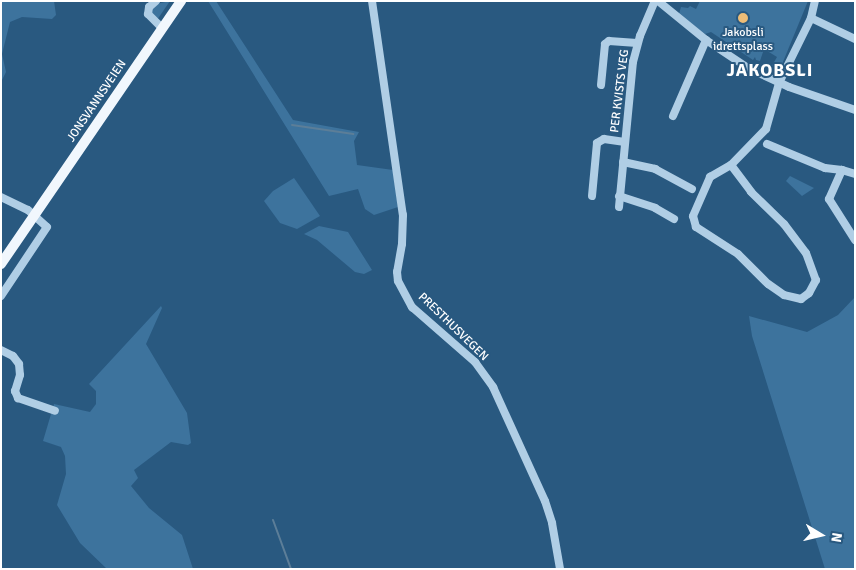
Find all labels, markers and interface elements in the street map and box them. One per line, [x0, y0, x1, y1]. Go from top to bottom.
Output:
marker: Jakobsli idrettsplass [737, 12, 749, 24]
place label: Jakobsli idrettsplass [713, 26, 773, 54]
street label: PER KVISTS VEG [608, 48, 632, 134]
street label: JONSVANNSVEIEN [64, 57, 130, 145]
district label: JAKOBSLI [726, 59, 814, 81]
street label: PRESTHUSVEGEN [415, 290, 491, 364]
north arrow [796, 510, 846, 560]
text: N [827, 531, 845, 544]

